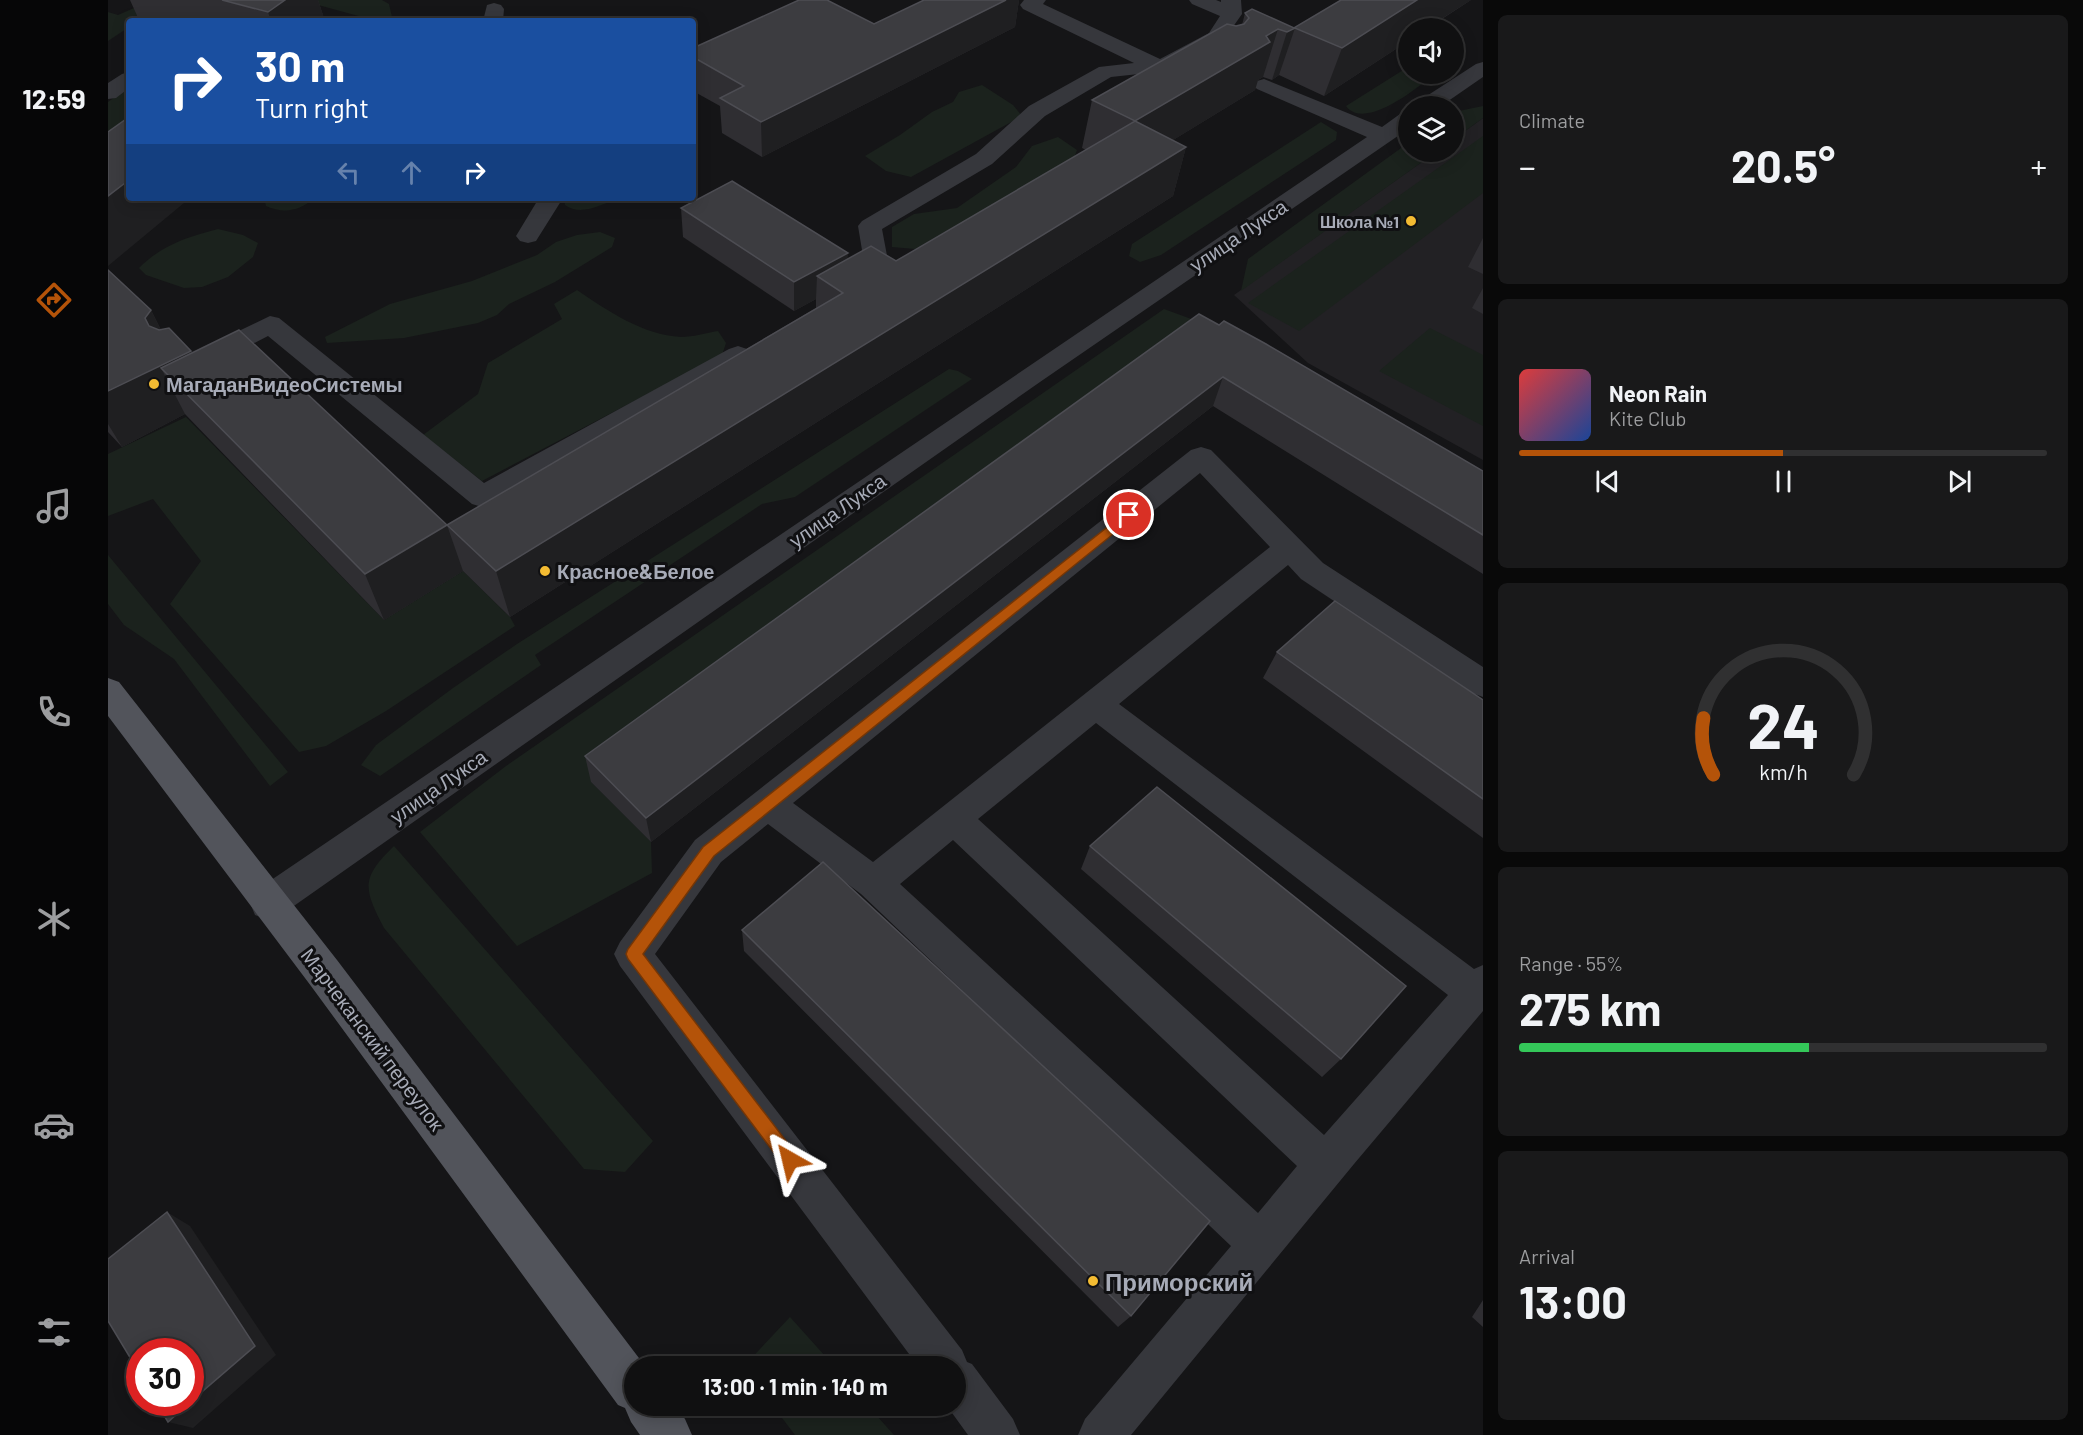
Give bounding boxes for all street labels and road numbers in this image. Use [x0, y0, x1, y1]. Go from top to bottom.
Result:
street label: улица Лукса [1185, 193, 1292, 276]
street label: улица Лукса [784, 467, 891, 552]
street label: улица Лукса [385, 743, 492, 828]
street label: Марчеканский переулок [297, 943, 450, 1135]

